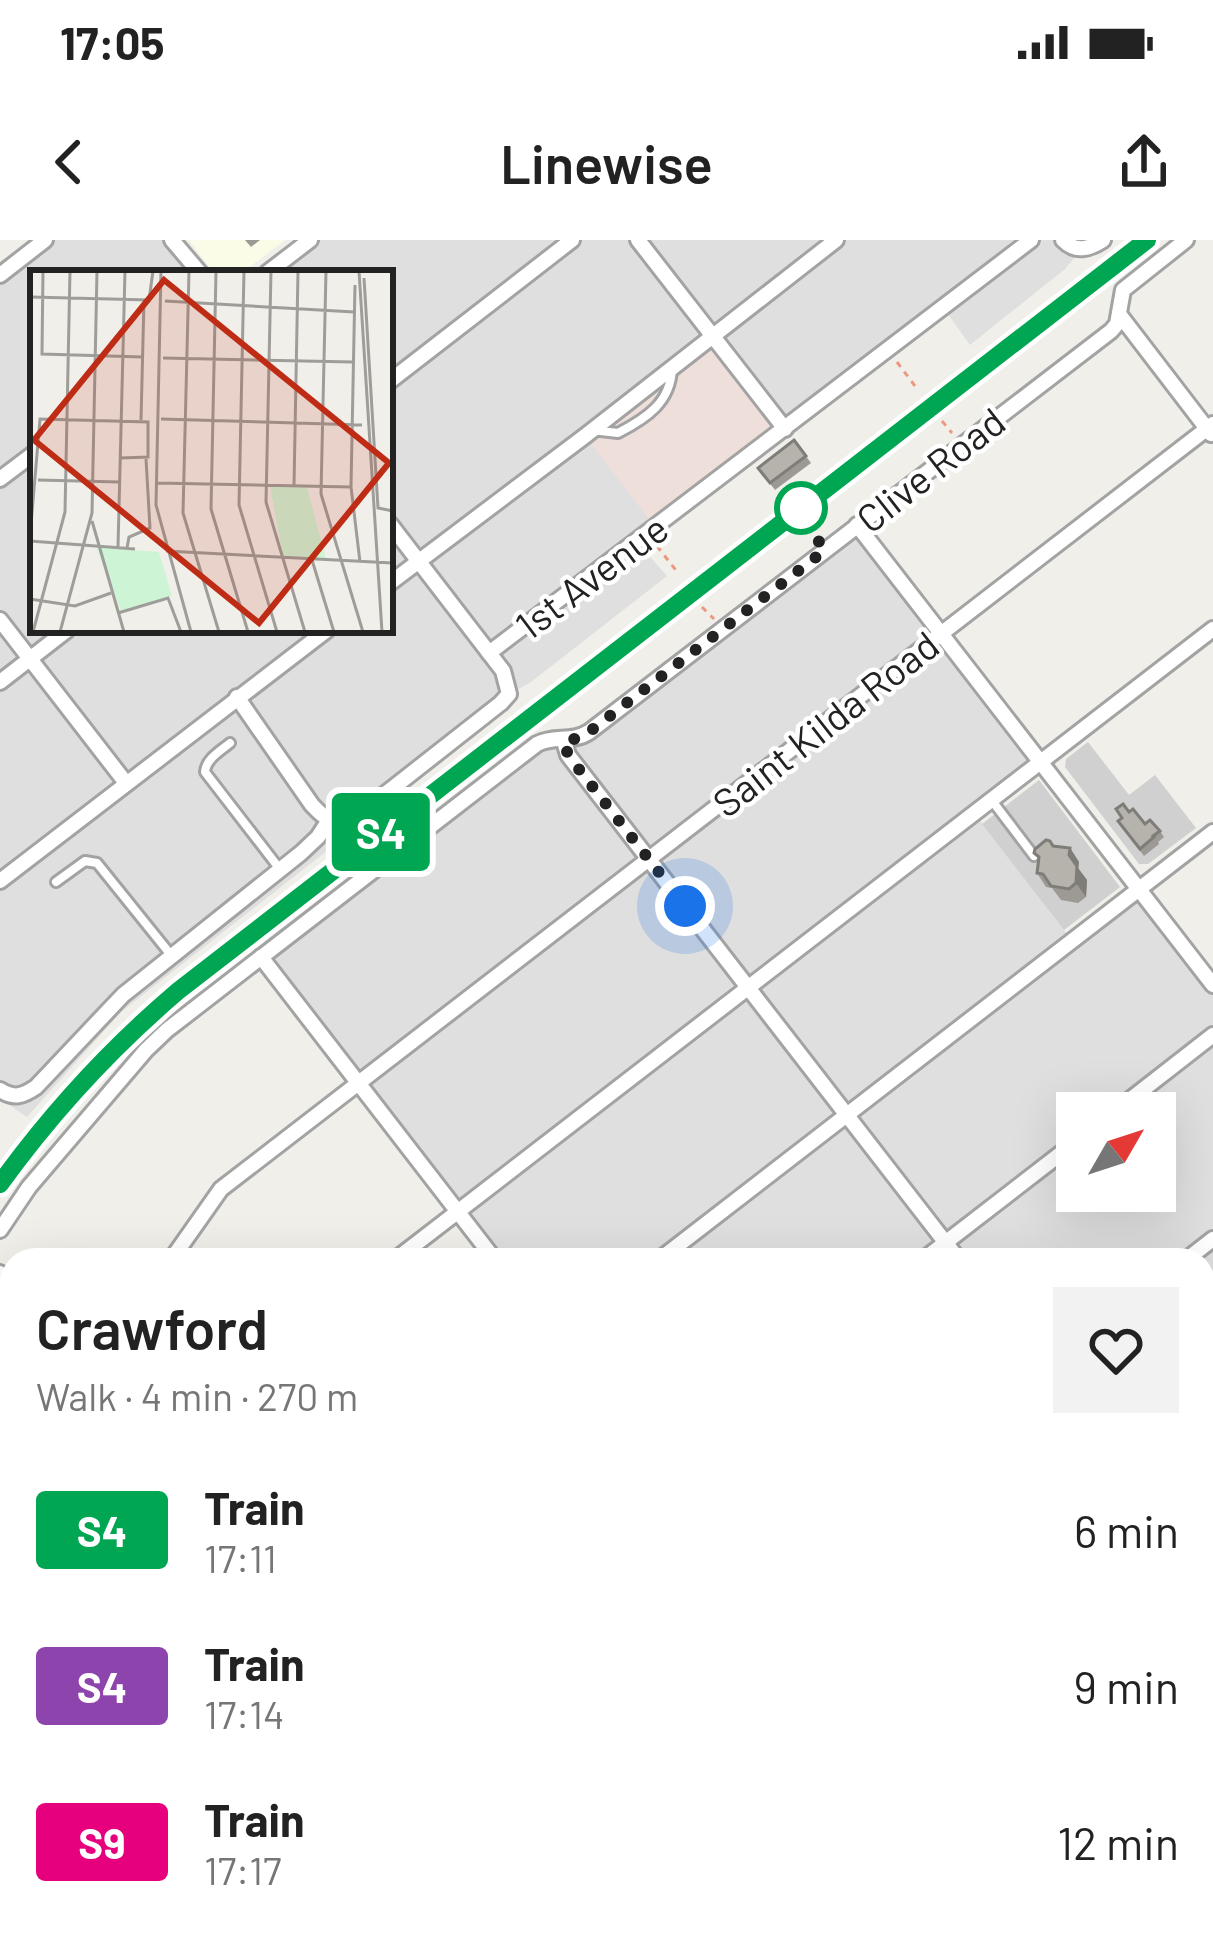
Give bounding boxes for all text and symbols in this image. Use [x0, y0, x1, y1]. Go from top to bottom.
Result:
text: 17:05 [60, 15, 165, 69]
icon: back [36, 129, 102, 195]
icon: share [1111, 129, 1177, 195]
text: Linewise [500, 130, 713, 195]
inset map [30, 270, 393, 633]
street label: Clive Road [846, 397, 1014, 541]
unlabelled marker [776, 483, 826, 533]
street label: 1st Avenue [506, 504, 676, 648]
street label: Saint Kilda Road [703, 620, 947, 826]
line badge: S4 [327, 793, 435, 871]
text: S4 [356, 807, 406, 857]
your location [655, 876, 715, 936]
north arrow [1056, 1092, 1176, 1212]
map controls [1056, 1092, 1176, 1212]
button: heart [1053, 1287, 1179, 1413]
text: Crawford [36, 1293, 268, 1361]
text: Walk · 4 min · 270 m [36, 1372, 358, 1419]
text: Train [204, 1480, 305, 1534]
text: 6 min [1074, 1503, 1179, 1557]
text: S4 [77, 1505, 127, 1555]
text: 17:11 [204, 1534, 277, 1581]
text: Train [204, 1636, 305, 1690]
text: 9 min [1074, 1659, 1179, 1713]
text: S4 [77, 1661, 127, 1711]
text: 17:14 [204, 1690, 284, 1737]
text: Train [204, 1792, 305, 1846]
text: 12 min [1057, 1815, 1179, 1869]
text: S9 [78, 1817, 126, 1867]
text: 17:17 [204, 1846, 281, 1893]

